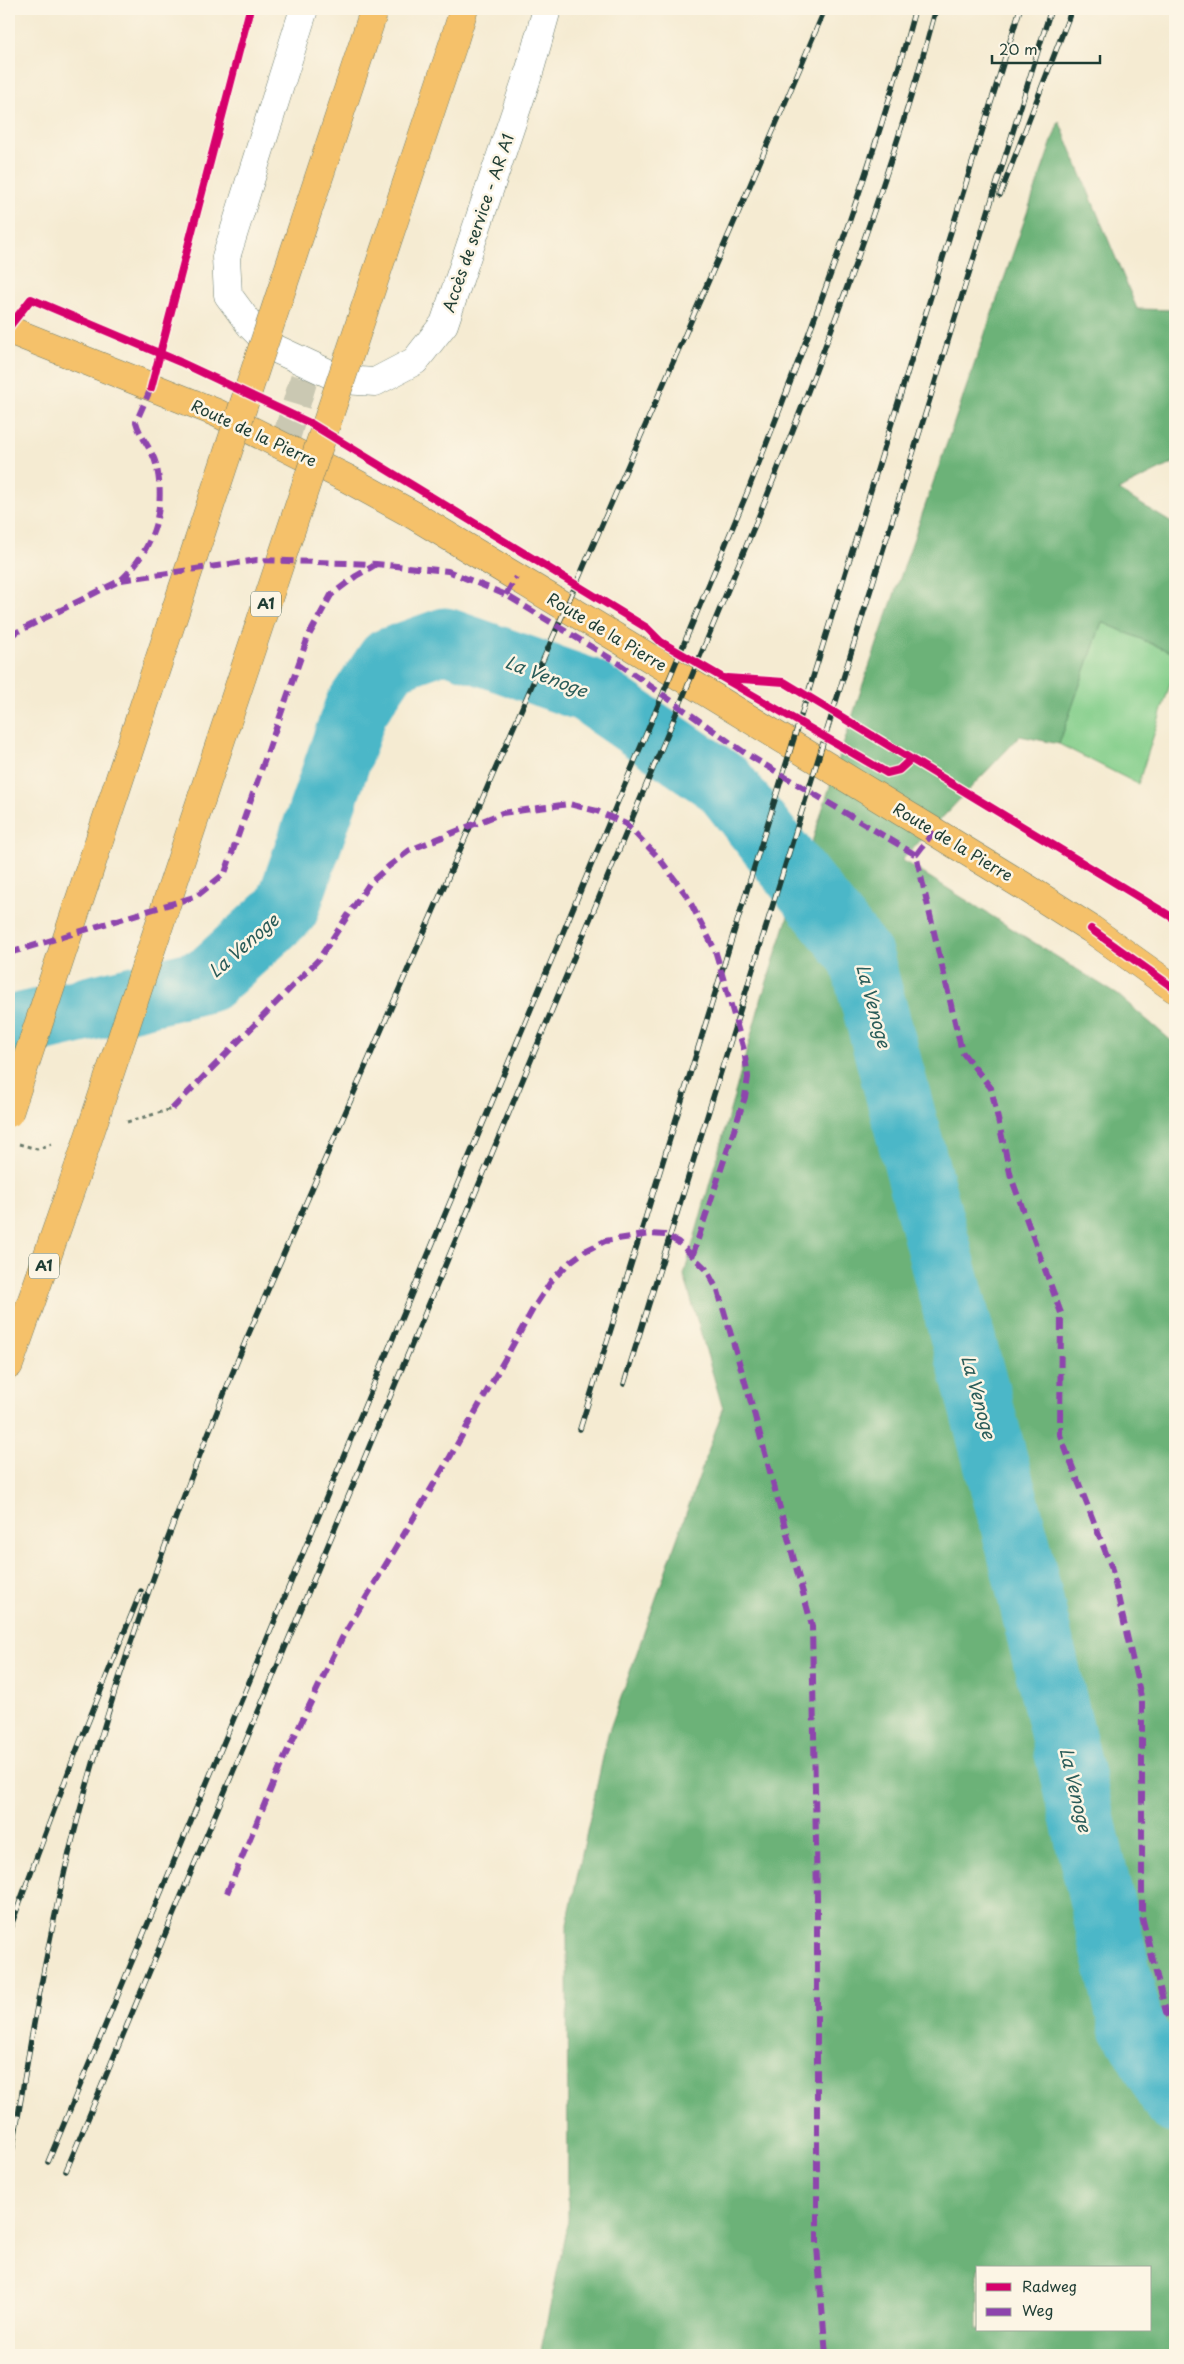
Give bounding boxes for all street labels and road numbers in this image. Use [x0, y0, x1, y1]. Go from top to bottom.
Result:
street label: Accès de service - AR A1 [435, 130, 519, 315]
street label: Route de la Pierre [188, 392, 321, 472]
street label: Route de la Pierre [543, 586, 672, 677]
road number: A1 [251, 592, 281, 616]
street label: Route de la Pierre [889, 796, 1018, 887]
road number: A1 [29, 1254, 59, 1278]

